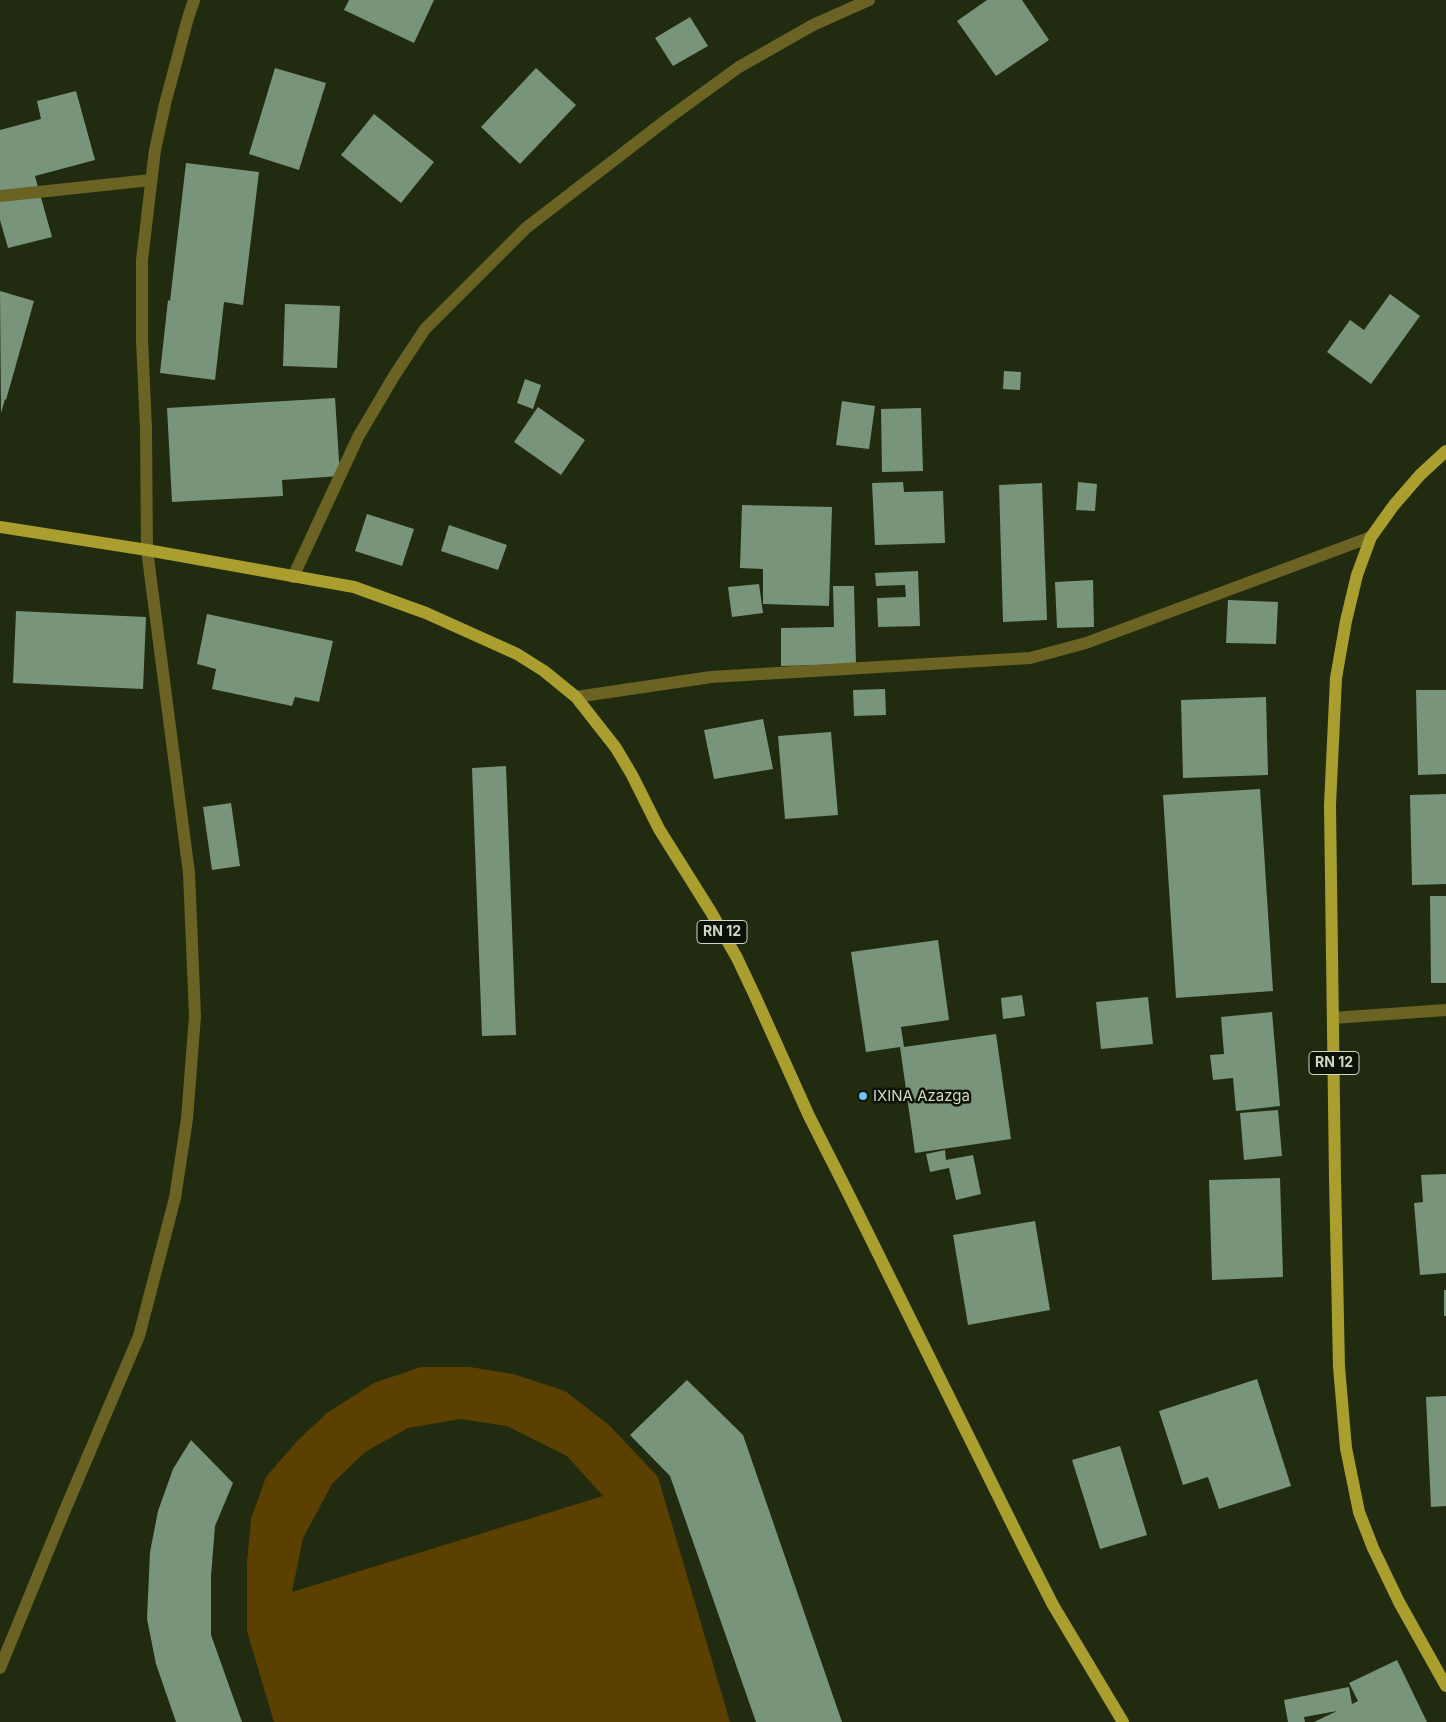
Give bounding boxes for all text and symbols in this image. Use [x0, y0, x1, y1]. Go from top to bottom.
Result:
road number: RN 12 [697, 920, 747, 944]
road number: RN 12 [1309, 1052, 1359, 1074]
place label: IXINA Azazga [873, 1087, 970, 1105]
marker: IXINA Azazga [857, 1090, 869, 1102]

